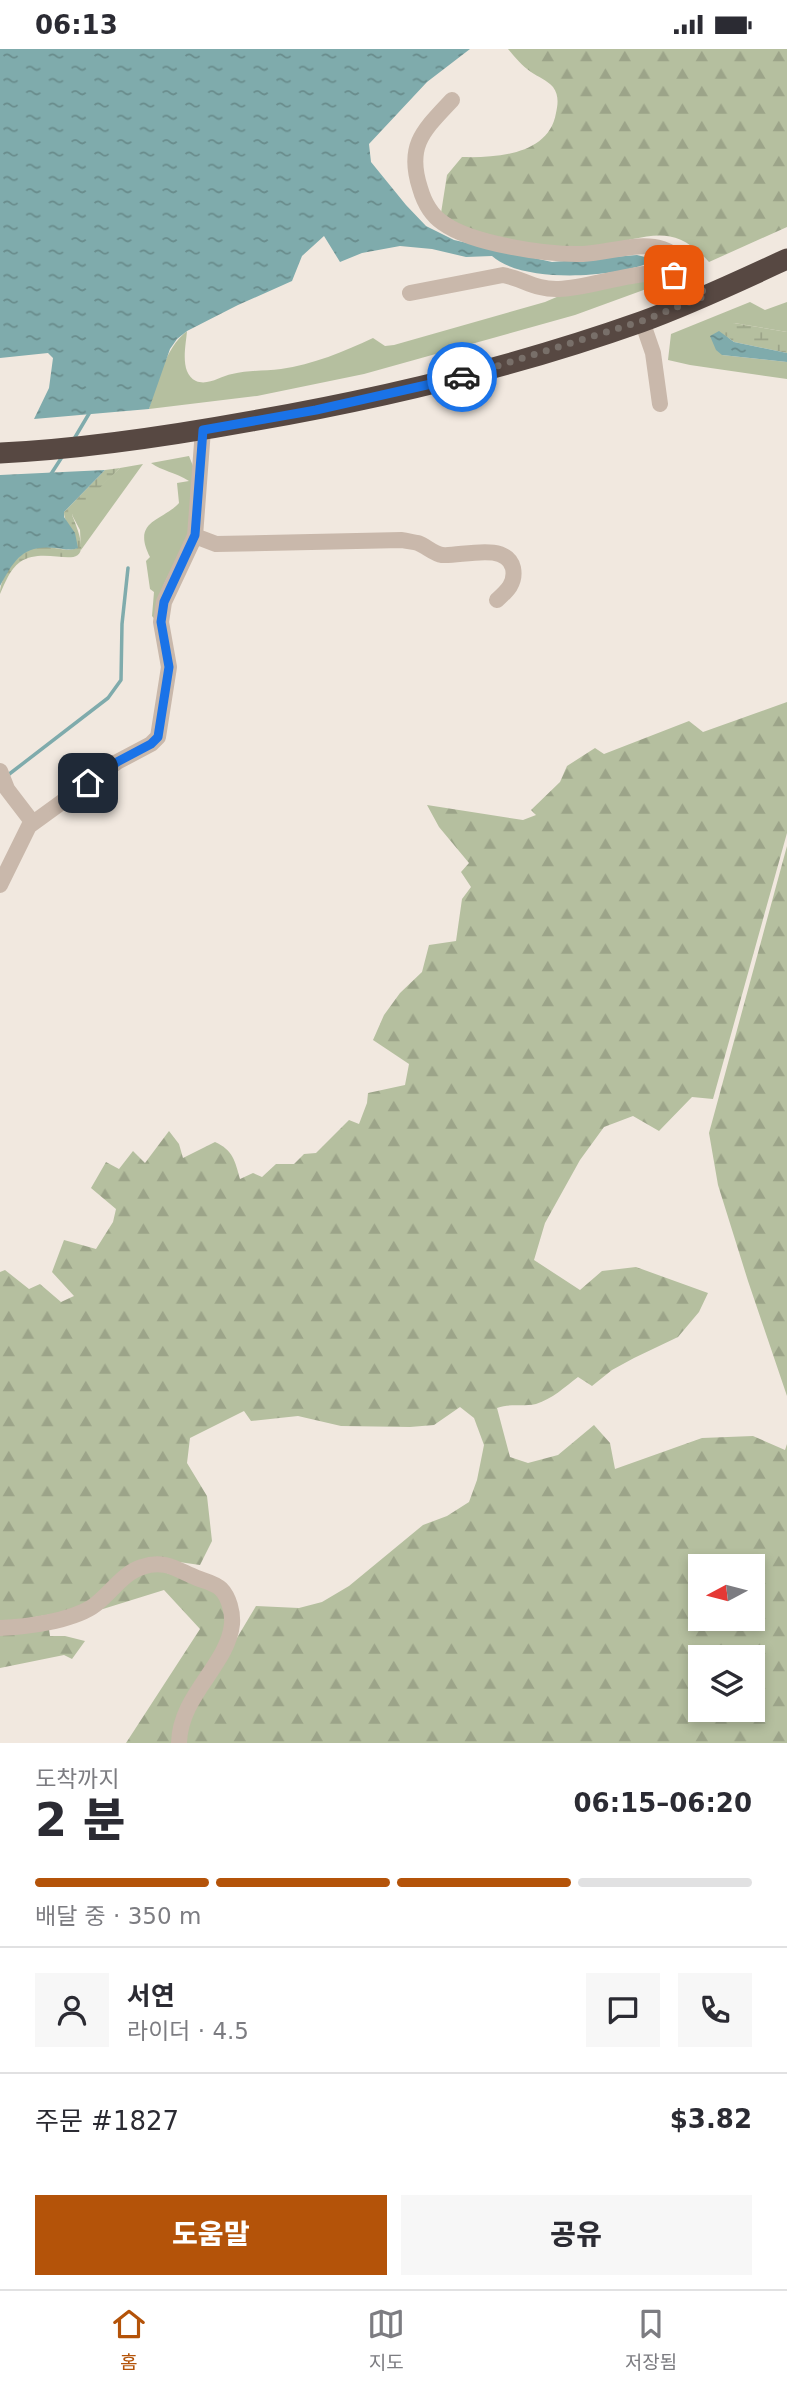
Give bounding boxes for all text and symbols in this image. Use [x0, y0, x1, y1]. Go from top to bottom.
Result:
text: 06:13 [35, 10, 118, 40]
pin [644, 245, 704, 305]
icon: bag [655, 256, 693, 294]
courier [427, 342, 497, 412]
icon: car [443, 358, 481, 396]
pin [58, 753, 118, 813]
icon: home [69, 764, 107, 802]
north arrow [688, 1554, 765, 1631]
map controls [688, 1554, 765, 1722]
button: layers [688, 1645, 765, 1722]
text: 도착까지 [35, 1766, 120, 1792]
text: 06:15–06:20 [573, 1788, 752, 1818]
text: 2 분 [35, 1793, 125, 1847]
text: 배달 중 · 350 m [35, 1903, 201, 1929]
button: person [35, 1973, 109, 2047]
button: chat [586, 1973, 660, 2047]
button: phone [678, 1973, 752, 2047]
text: 서연 [127, 1981, 175, 2011]
text: 라이더 · 4.5 [127, 2018, 249, 2044]
text: $3.82 [670, 2104, 752, 2134]
text: 주문 #1827 [35, 2106, 179, 2136]
button: 도움말 [35, 2195, 387, 2275]
button: 공유 [401, 2195, 752, 2275]
tab: 홈 [110, 2305, 148, 2374]
tab: 지도 [367, 2305, 405, 2374]
tab: 저장됨 [625, 2305, 677, 2374]

